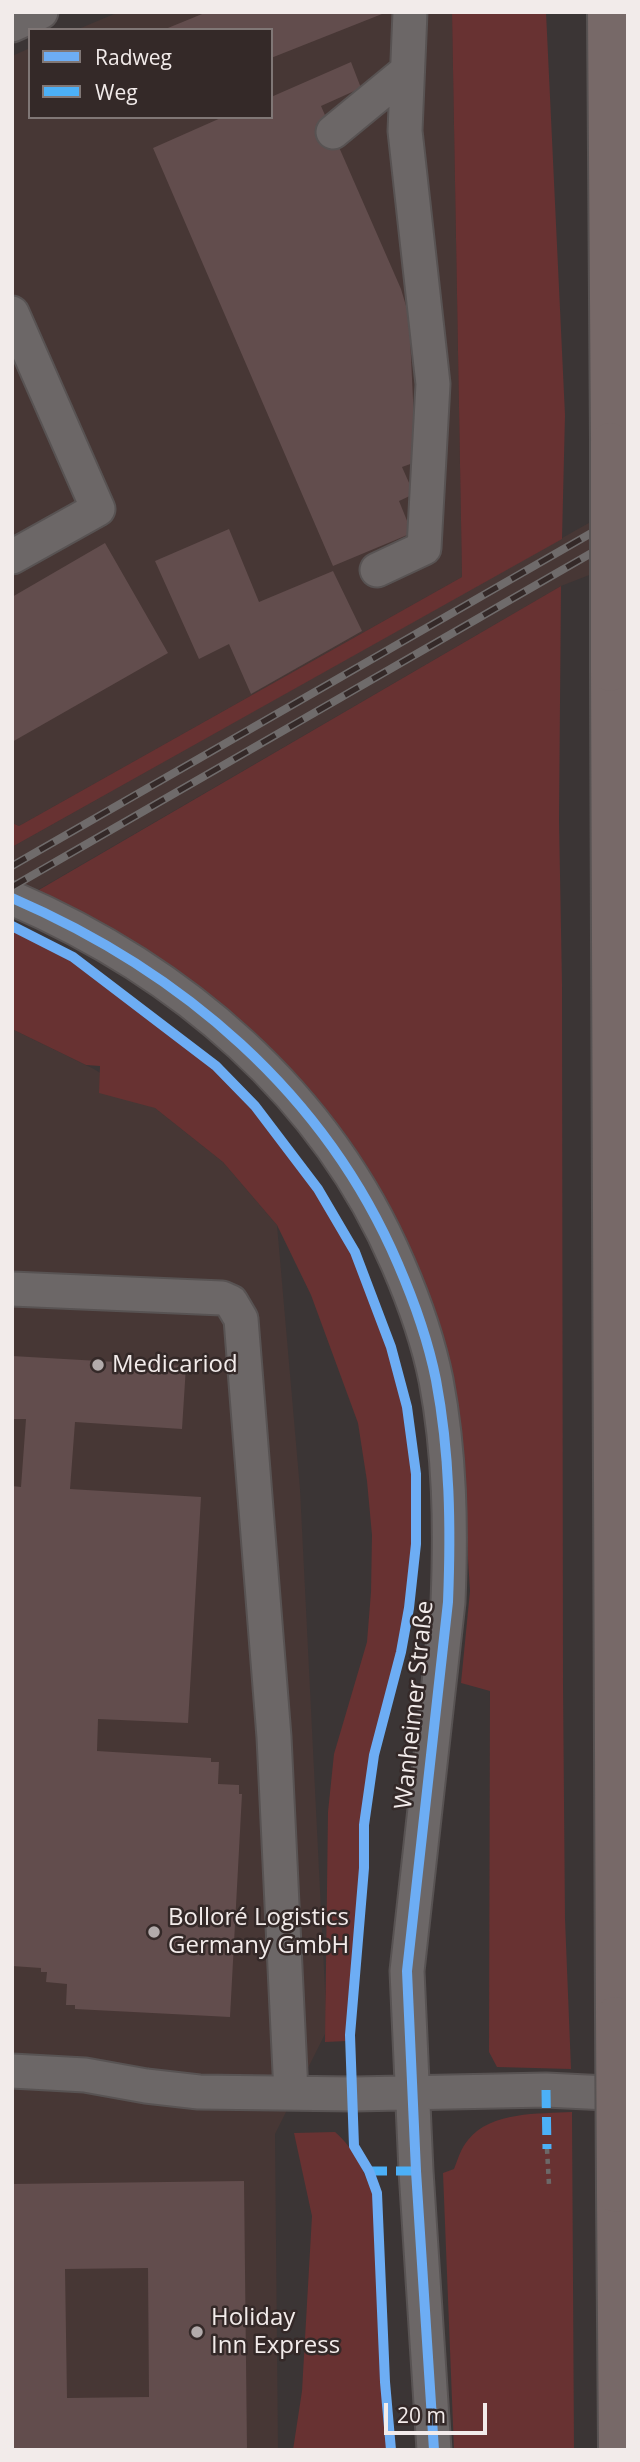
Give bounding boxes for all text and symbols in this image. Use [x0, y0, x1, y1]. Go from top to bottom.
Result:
legend [28, 28, 273, 119]
text: Radweg [95, 43, 172, 71]
text: Weg [95, 78, 138, 106]
place label: Medicariod [112, 1351, 238, 1379]
marker: Medicariod [90, 1357, 106, 1373]
street label: Wanheimer Straße [390, 1599, 440, 1811]
place label: Bolloré Logistics Germany GmbH [168, 1904, 349, 1960]
marker: Bolloré Logistics Germany GmbH [146, 1924, 162, 1940]
place label: Holiday Inn Express [211, 2304, 340, 2360]
marker: Holiday Inn Express [189, 2324, 205, 2340]
scale bar [388, 2388, 491, 2432]
text: 20 m [397, 2401, 446, 2429]

